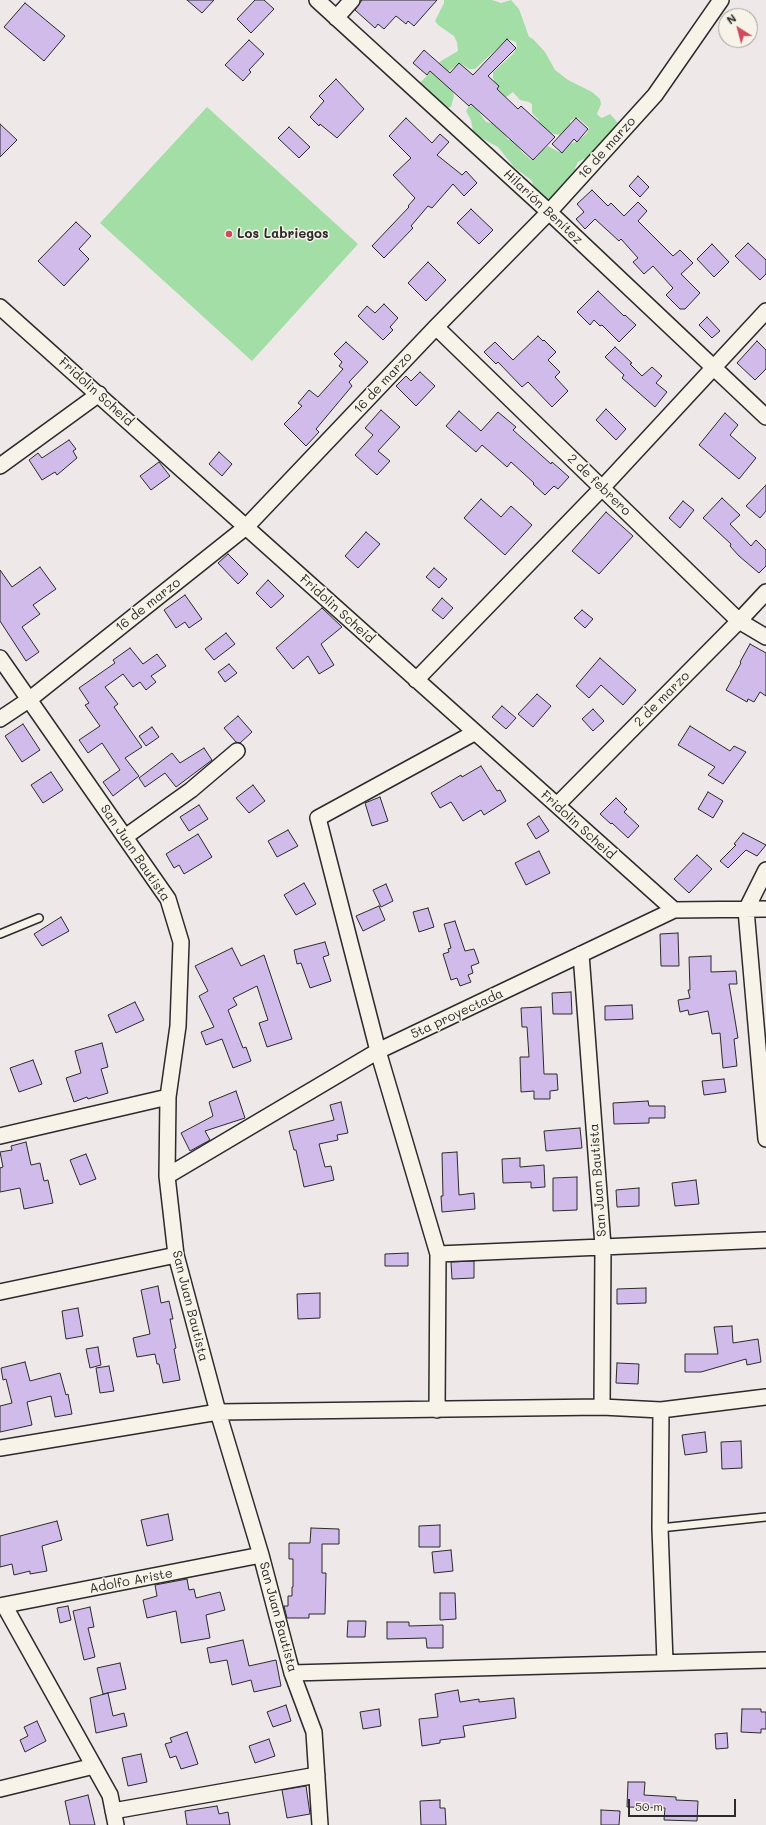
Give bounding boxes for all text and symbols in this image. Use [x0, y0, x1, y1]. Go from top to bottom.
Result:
north arrow [718, 8, 758, 48]
text: N [723, 10, 739, 27]
street label: 16 de marzo [575, 114, 639, 182]
street label: Hilarión Benítez [500, 166, 586, 248]
place label: Los Labriegos [237, 226, 329, 242]
marker: Los Labriegos [224, 229, 234, 239]
street label: 16 de marzo [351, 349, 415, 417]
street label: Fridolin Scheid [56, 354, 136, 430]
street label: 2 de febrero [564, 451, 634, 519]
street label: Fridolin Scheid [297, 571, 377, 647]
street label: 16 de marzo [112, 575, 184, 635]
street label: 2 de marzo [631, 668, 693, 730]
street label: Fridolin Scheid [538, 787, 618, 863]
street label: San Juan Bautista [97, 802, 173, 904]
street label: 5ta proyectada [408, 986, 506, 1042]
street label: San Juan Bautista [586, 1123, 610, 1237]
street label: San Juan Bautista [169, 1249, 211, 1363]
street label: San Juan Bautista [256, 1560, 300, 1674]
street label: Adolfo Ariste [88, 1565, 174, 1597]
scale bar [630, 1791, 738, 1817]
text: 50 m [635, 1798, 663, 1814]

